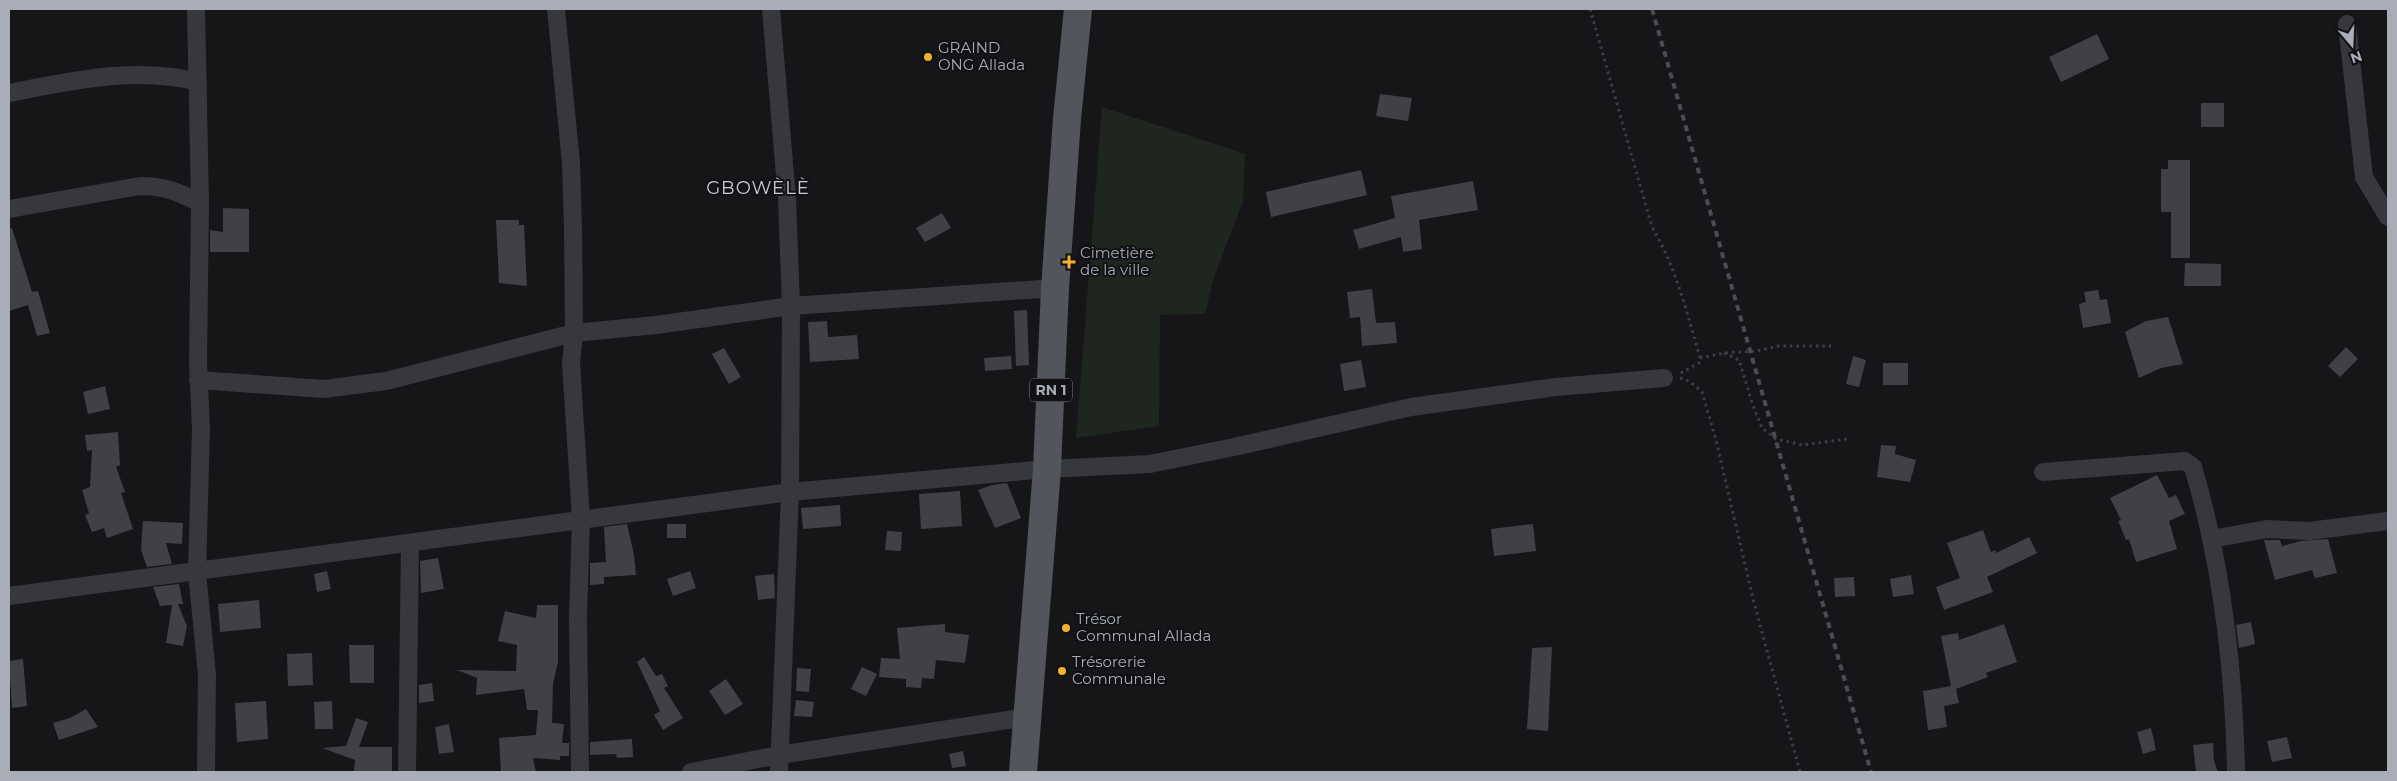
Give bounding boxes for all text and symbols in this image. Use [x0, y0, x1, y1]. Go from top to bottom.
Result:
north arrow [2327, 20, 2377, 70]
place label: GRAIND ONG Allada [938, 38, 1025, 74]
text: N [2348, 47, 2365, 68]
marker: GRAIND ONG Allada [922, 51, 934, 63]
district label: GBOWÈLÈ [706, 177, 810, 199]
place label: Cimetière de la ville [1080, 243, 1154, 279]
marker: Cimetière de la ville [1062, 255, 1076, 269]
road number: RN 1 [1030, 378, 1072, 402]
place label: Trésor Communal Allada [1076, 609, 1211, 645]
marker: Trésor Communal Allada [1060, 622, 1072, 634]
place label: Trésorerie Communale [1072, 652, 1166, 688]
marker: Trésorerie Communale [1056, 665, 1068, 677]

